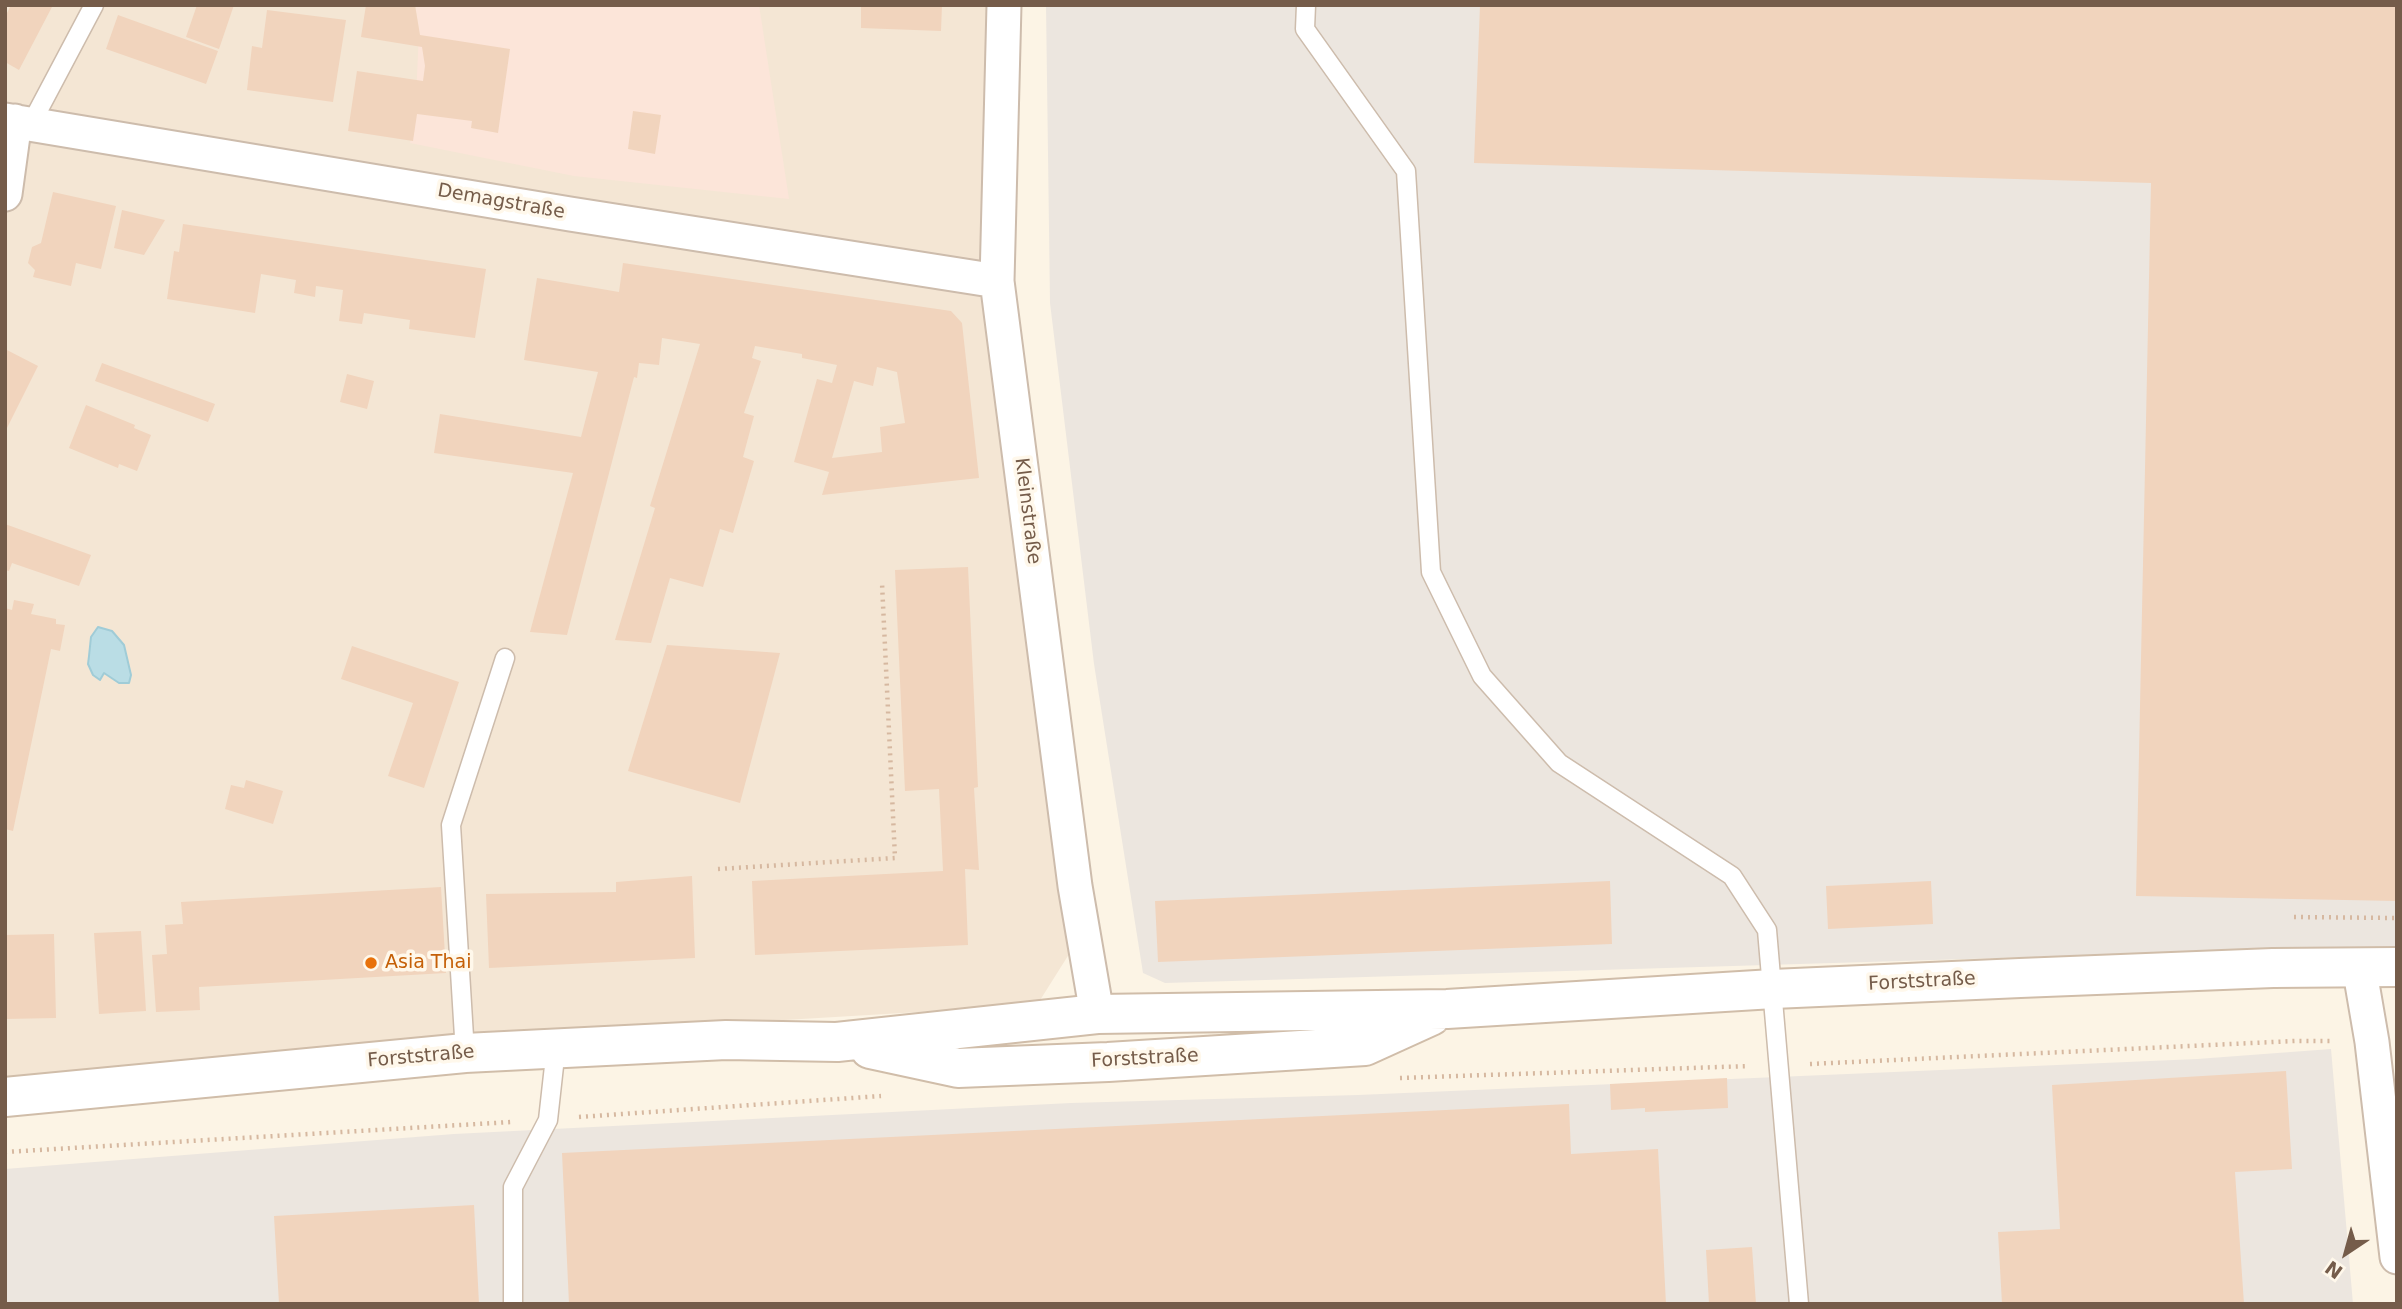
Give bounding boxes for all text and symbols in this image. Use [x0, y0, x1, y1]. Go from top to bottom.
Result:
street label: Demagstraße [436, 180, 566, 224]
street label: Kleinstraße [1009, 456, 1045, 566]
place label: Asia Thai [385, 952, 471, 974]
marker: Asia Thai [363, 955, 379, 971]
street label: Forststraße [1868, 968, 1976, 996]
street label: Forststraße [366, 1041, 476, 1073]
street label: Forststraße [1091, 1045, 1199, 1073]
north arrow [2311, 1218, 2381, 1288]
text: N [2321, 1256, 2347, 1284]

